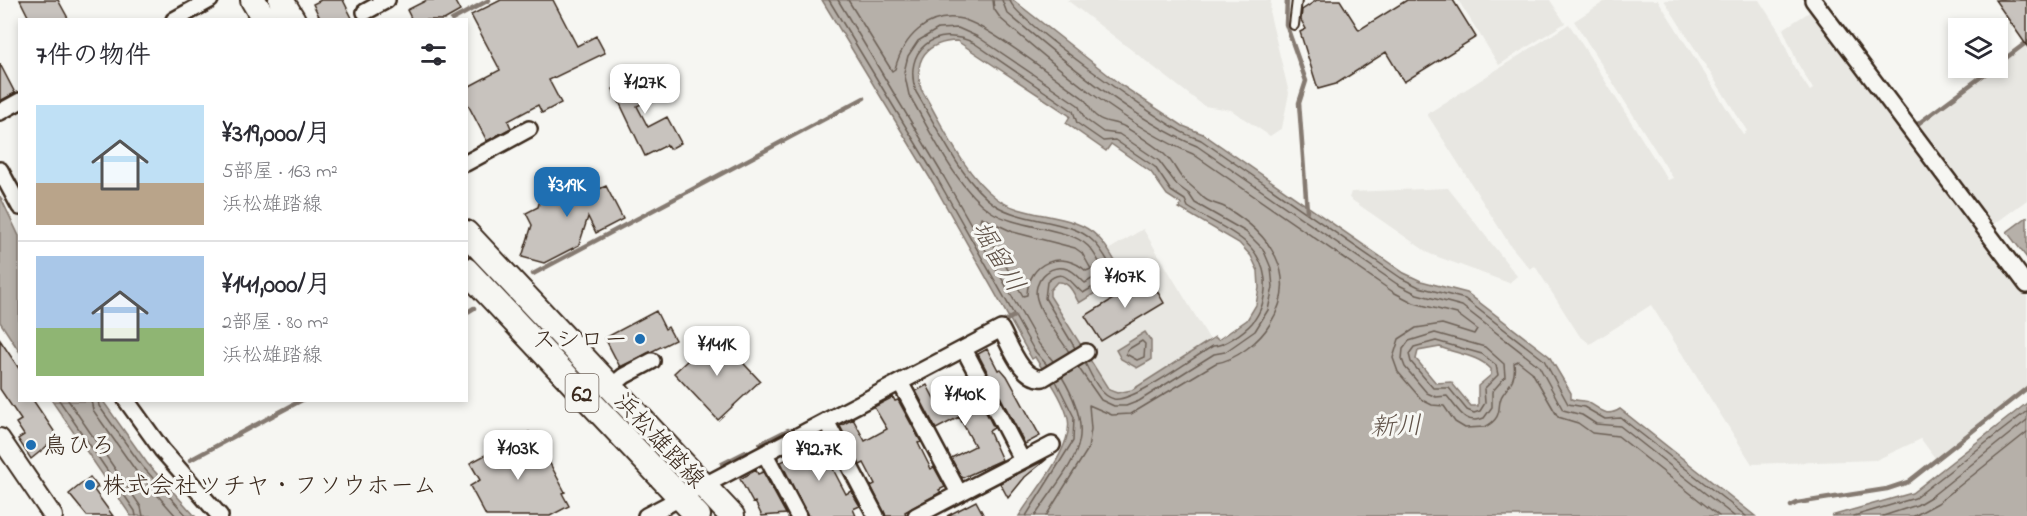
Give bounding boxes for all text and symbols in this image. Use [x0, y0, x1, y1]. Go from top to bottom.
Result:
map controls [1948, 18, 2008, 78]
button: layers [1948, 18, 2008, 78]
text: 7件の物件 [36, 38, 151, 76]
icon: filters [417, 38, 450, 71]
pin: ¥127K [603, 64, 687, 115]
text: ¥127K [624, 69, 666, 98]
text: ¥319,000/月 [222, 116, 331, 154]
icon: home [84, 129, 156, 201]
text: 5部屋 · 163 m² [222, 158, 338, 187]
pin: ¥319K [525, 167, 609, 218]
text: ¥319K [548, 172, 586, 201]
text: 浜松雄踏線 [222, 191, 322, 220]
water label: 堀留川 [960, 214, 1033, 301]
pin: ¥107K [1083, 258, 1167, 309]
text: ¥107K [1105, 263, 1145, 292]
text: ¥141,000/月 [222, 267, 332, 305]
icon: home [84, 280, 156, 352]
text: 2部屋 · 80 m² [222, 309, 329, 338]
place label: スシロー [532, 324, 628, 359]
pin: ¥141K [675, 326, 759, 377]
text: ¥141K [698, 331, 736, 360]
marker: スシロー [633, 332, 647, 346]
text: 浜松雄踏線 [222, 342, 322, 371]
road number: 62 [566, 374, 598, 412]
pin: ¥140K [923, 376, 1007, 427]
text: ¥140K [945, 381, 985, 410]
street label: 浜松雄踏線 [604, 386, 712, 498]
water label: 新川 [1369, 408, 1423, 448]
place label: 鳥ひろ [43, 430, 115, 465]
pin: ¥103K [476, 430, 560, 481]
pin: ¥92.7K [770, 431, 868, 482]
text: ¥103K [498, 435, 538, 464]
text: ¥92.7K [796, 436, 842, 465]
marker: 鳥ひろ [24, 438, 38, 452]
place label: 株式会社ツチヤ・フソウホーム [102, 470, 437, 505]
marker: 株式会社ツチヤ・フソウホーム [83, 478, 97, 492]

